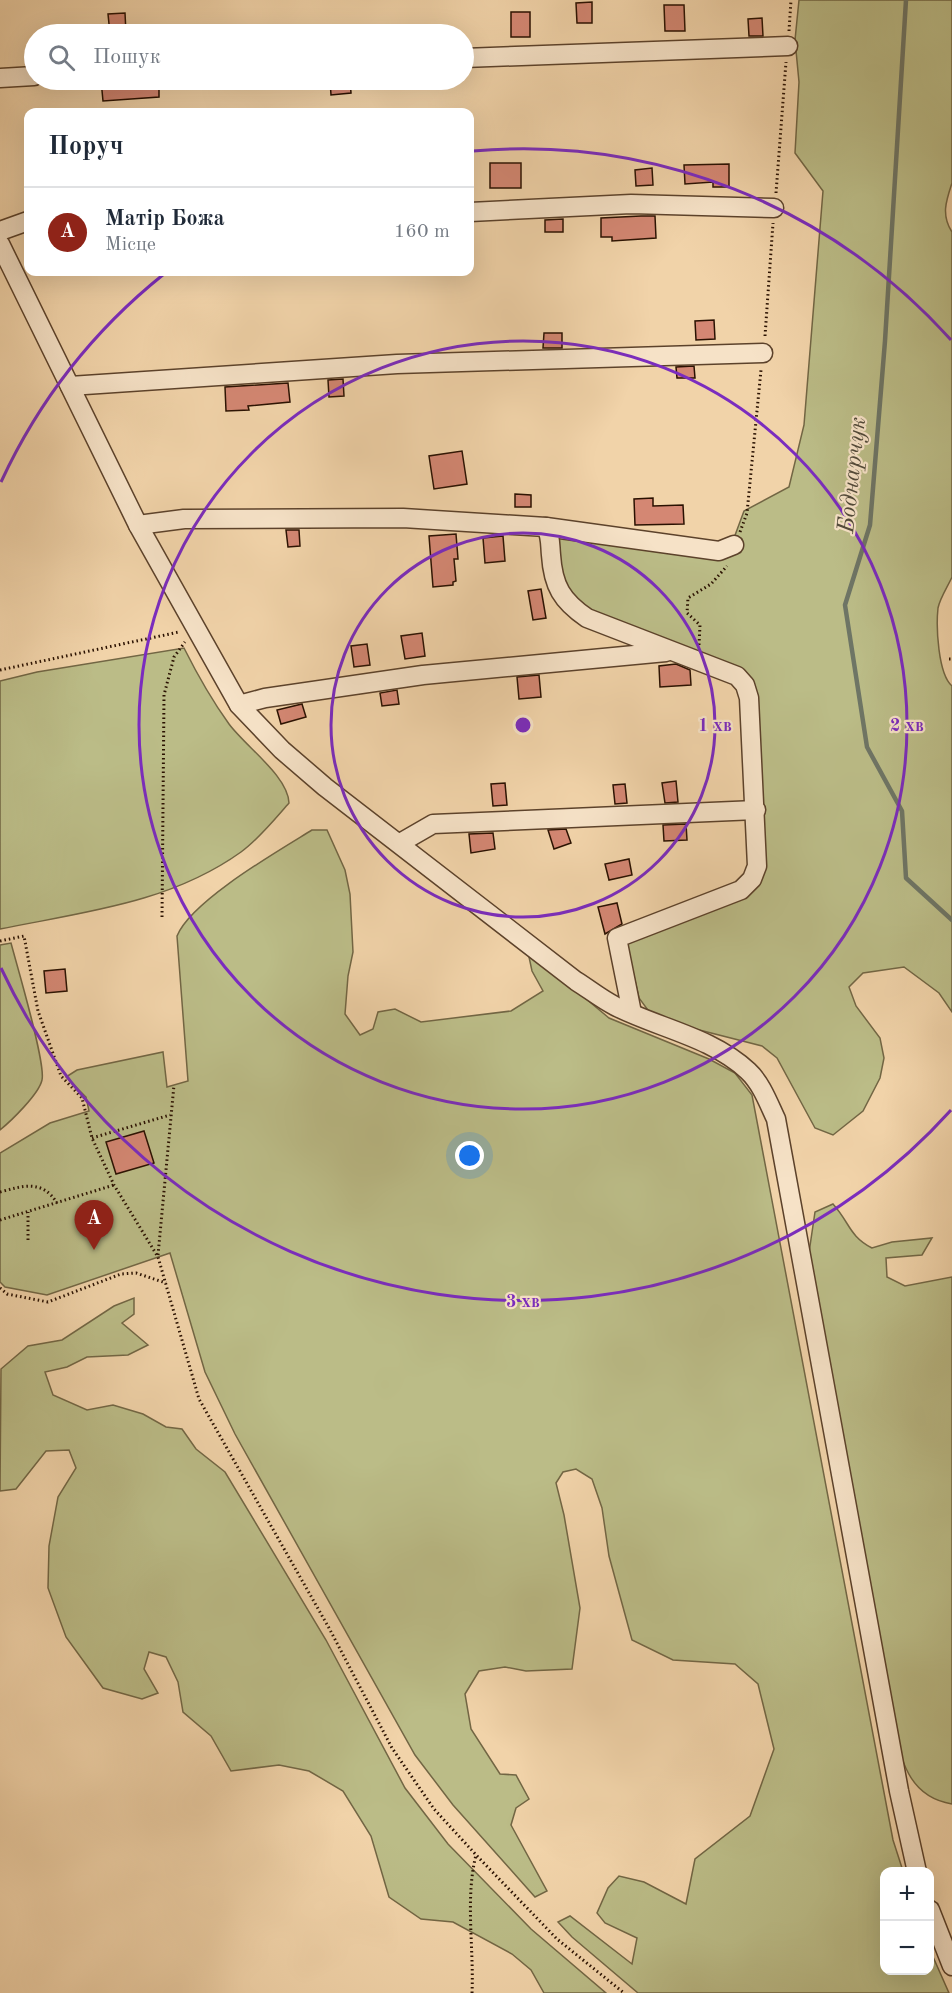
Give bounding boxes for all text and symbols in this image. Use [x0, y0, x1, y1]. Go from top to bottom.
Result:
search box [24, 24, 474, 90]
icon: search [45, 41, 78, 74]
text: Пошук [93, 46, 161, 68]
text: Поруч [48, 134, 124, 160]
text: Матір Божа [105, 208, 225, 230]
text: A [60, 222, 75, 242]
text: 160 m [394, 222, 450, 242]
text: Місце [105, 235, 156, 255]
water label: Боднарчук [835, 416, 871, 535]
centre of rings [513, 715, 533, 735]
text: 1 хв [698, 717, 732, 735]
text: 2 хв [890, 717, 924, 735]
your location [455, 1141, 484, 1170]
pin: A [74, 1200, 113, 1250]
text: 3 хв [506, 1293, 540, 1311]
map controls [880, 1867, 934, 1975]
button: + [880, 1867, 934, 1921]
button: − [880, 1921, 934, 1975]

